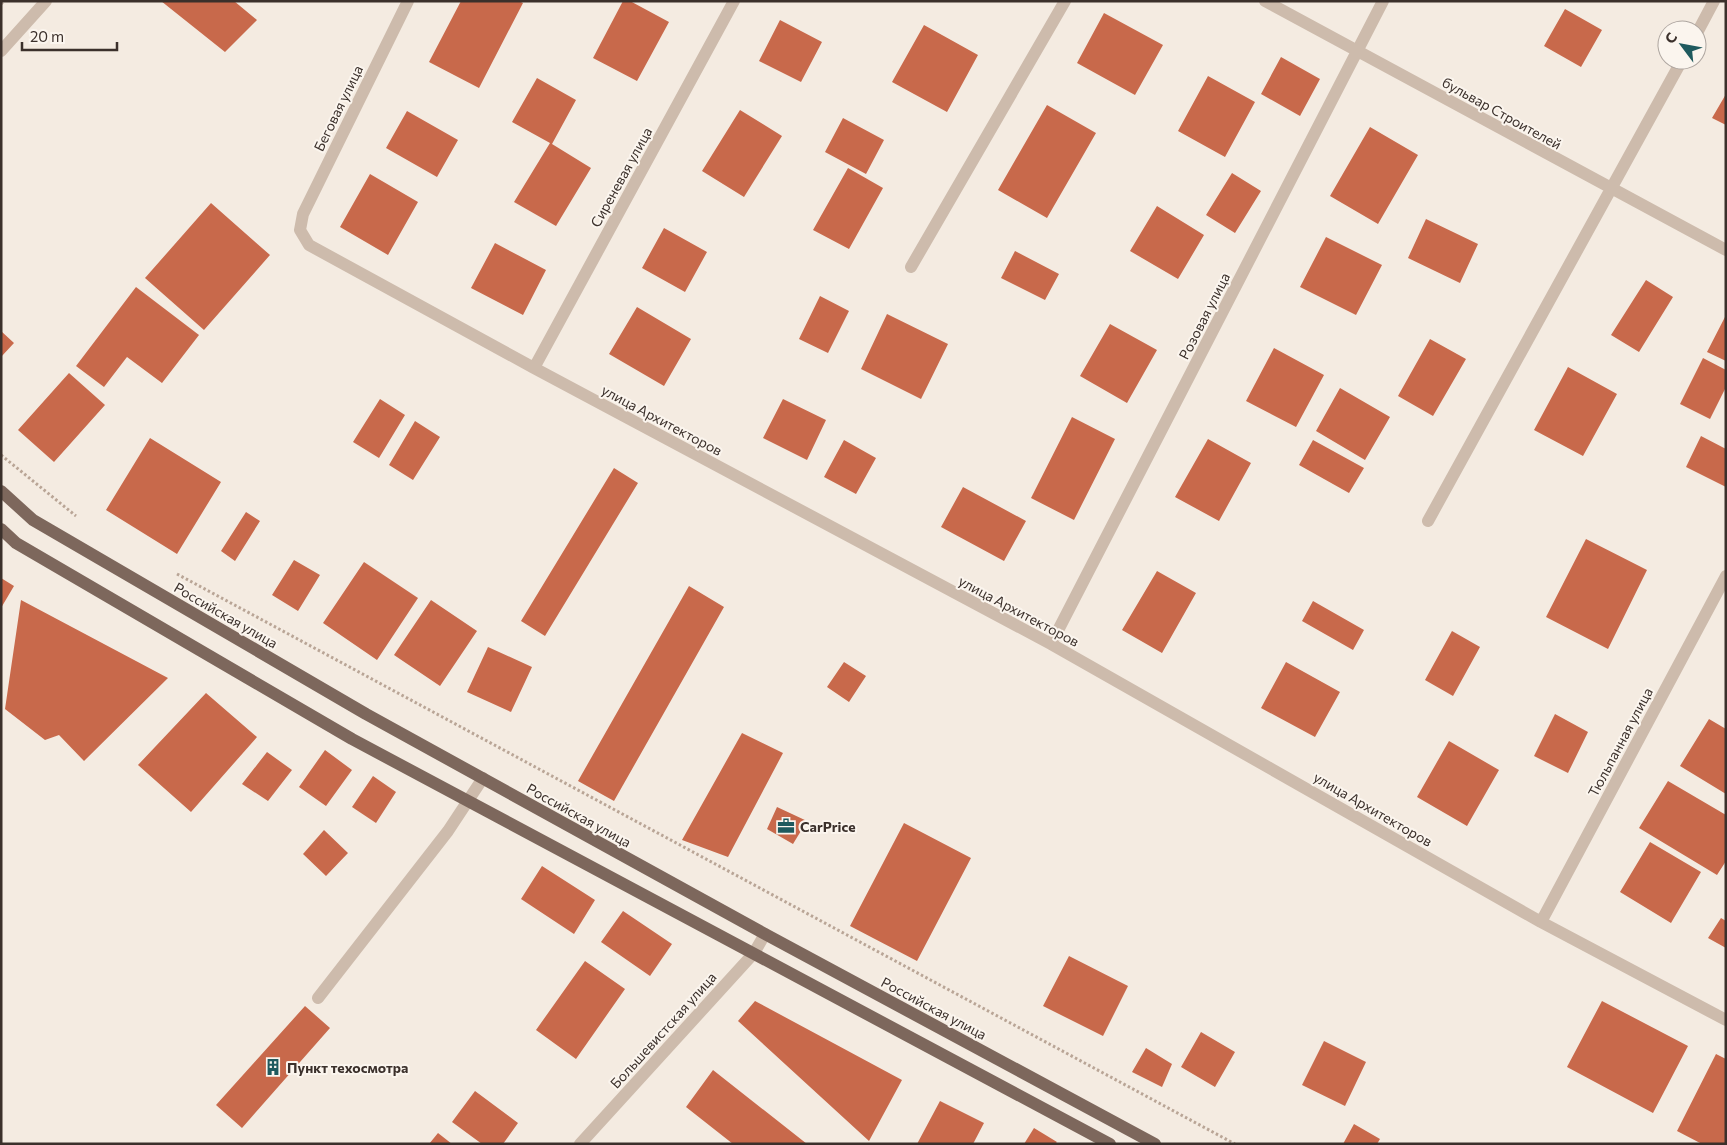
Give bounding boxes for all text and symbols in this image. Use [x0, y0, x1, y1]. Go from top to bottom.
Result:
scale bar [22, 20, 118, 52]
north arrow [1657, 20, 1707, 70]
text: 20 m [30, 27, 64, 45]
text: С [1661, 29, 1680, 46]
street label: Беговая улица [310, 62, 366, 154]
street label: бульвар Строителей [1439, 73, 1565, 153]
street label: Сиреневая улица [587, 124, 655, 230]
street label: Розовая улица [1175, 270, 1233, 362]
street label: улица Архитекторов [599, 381, 725, 459]
street label: улица Архитекторов [956, 572, 1082, 650]
street label: Российская улица [171, 578, 281, 652]
street label: Тюльпанная улица [1584, 684, 1656, 800]
street label: улица Архитекторов [1311, 768, 1435, 850]
street label: Российская улица [524, 779, 634, 851]
office icon: CarPrice [776, 816, 796, 836]
place label: CarPrice [800, 818, 856, 835]
street label: Большевистская улица [606, 969, 720, 1091]
street label: Российская улица [878, 973, 990, 1043]
building icon: Пункт техосмотра [263, 1057, 283, 1077]
place label: Пункт техосмотра [287, 1059, 408, 1076]

